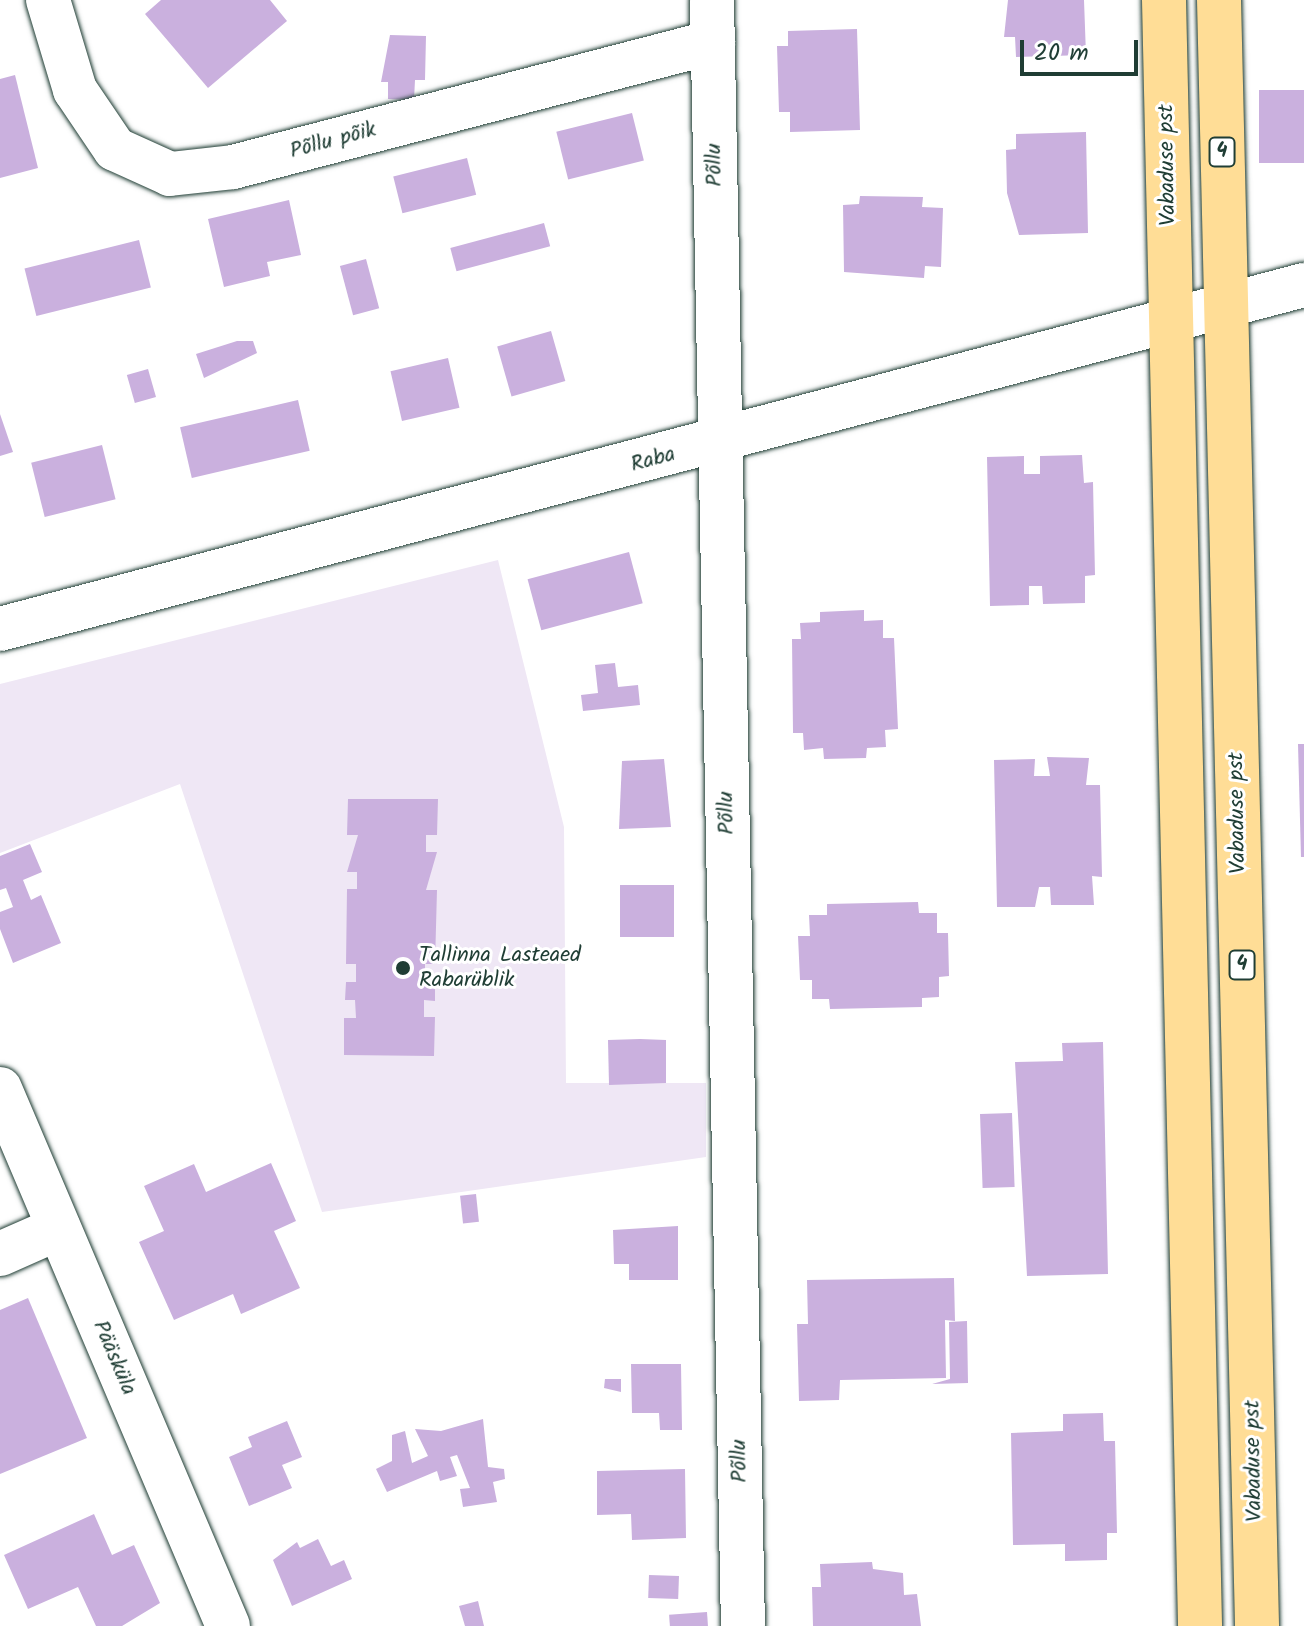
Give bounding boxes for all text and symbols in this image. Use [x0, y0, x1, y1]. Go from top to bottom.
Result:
scale bar [1024, 24, 1142, 74]
text: 20 m [1034, 34, 1089, 73]
street label: Vabaduse pst [1154, 104, 1182, 226]
street label: Põllu põik [287, 117, 379, 165]
road number: 4 [1208, 136, 1236, 168]
street label: Põllu [701, 143, 729, 187]
street label: Raba [628, 441, 678, 479]
street label: Vabaduse pst [1224, 752, 1252, 874]
street label: Põllu [713, 791, 741, 835]
place label: Tallinna Lasteaed Rabarüblik [419, 942, 581, 994]
road number: 4 [1228, 949, 1256, 981]
marker: Tallinna Lasteaed Rabarüblik [394, 959, 412, 977]
street label: Pääsküla [86, 1317, 142, 1399]
street label: Vabaduse pst [1240, 1400, 1268, 1522]
street label: Põllu [726, 1439, 754, 1483]

